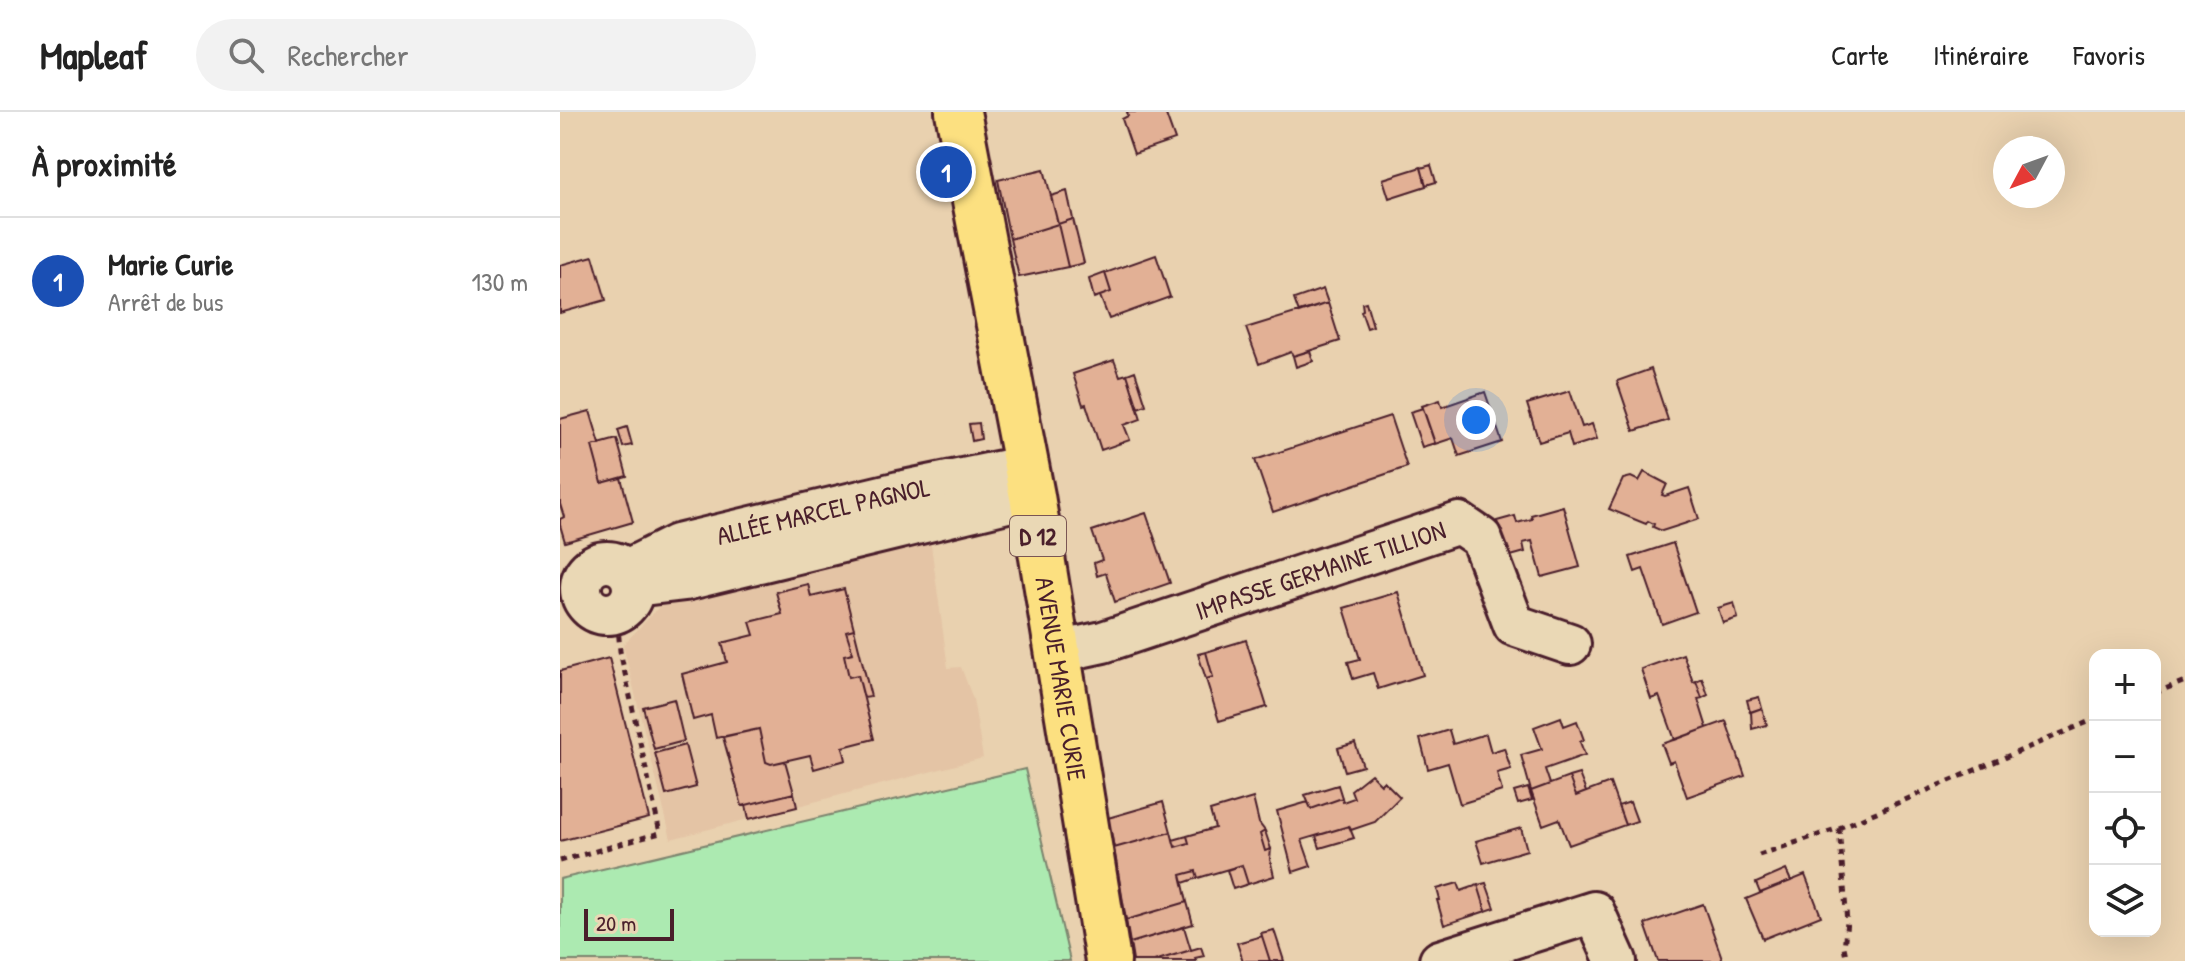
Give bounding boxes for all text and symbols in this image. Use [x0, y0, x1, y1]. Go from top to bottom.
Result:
search box [196, 19, 756, 91]
text: Mapleaf [40, 29, 148, 81]
icon: search [224, 33, 268, 77]
text: Rechercher [288, 35, 409, 75]
text: Carte [1831, 36, 1889, 74]
text: Itinéraire [1933, 36, 2029, 74]
text: Favoris [2073, 36, 2145, 74]
north arrow [1993, 136, 2065, 208]
text: À proximité [32, 141, 177, 187]
pin: 1 [920, 142, 972, 202]
text: Marie Curie [108, 244, 233, 284]
text: 1 [53, 264, 63, 299]
text: 130 m [472, 264, 528, 299]
text: Arrêt de bus [108, 284, 224, 319]
your location [1456, 400, 1496, 440]
street label: ALLÉE MARCEL PAGNOL [713, 469, 933, 552]
street label: IMPASSE GERMAINE TILLION [1190, 511, 1450, 628]
road number: D 12 [1010, 516, 1066, 556]
street label: AVENUE MARIE CURIE [1028, 574, 1096, 784]
map controls [2089, 649, 2161, 937]
button: + [2089, 649, 2161, 721]
button: − [2089, 721, 2161, 793]
button: locate [2089, 793, 2161, 865]
button: layers [2089, 865, 2161, 937]
scale bar [584, 905, 674, 941]
text: 20 m [596, 908, 636, 938]

